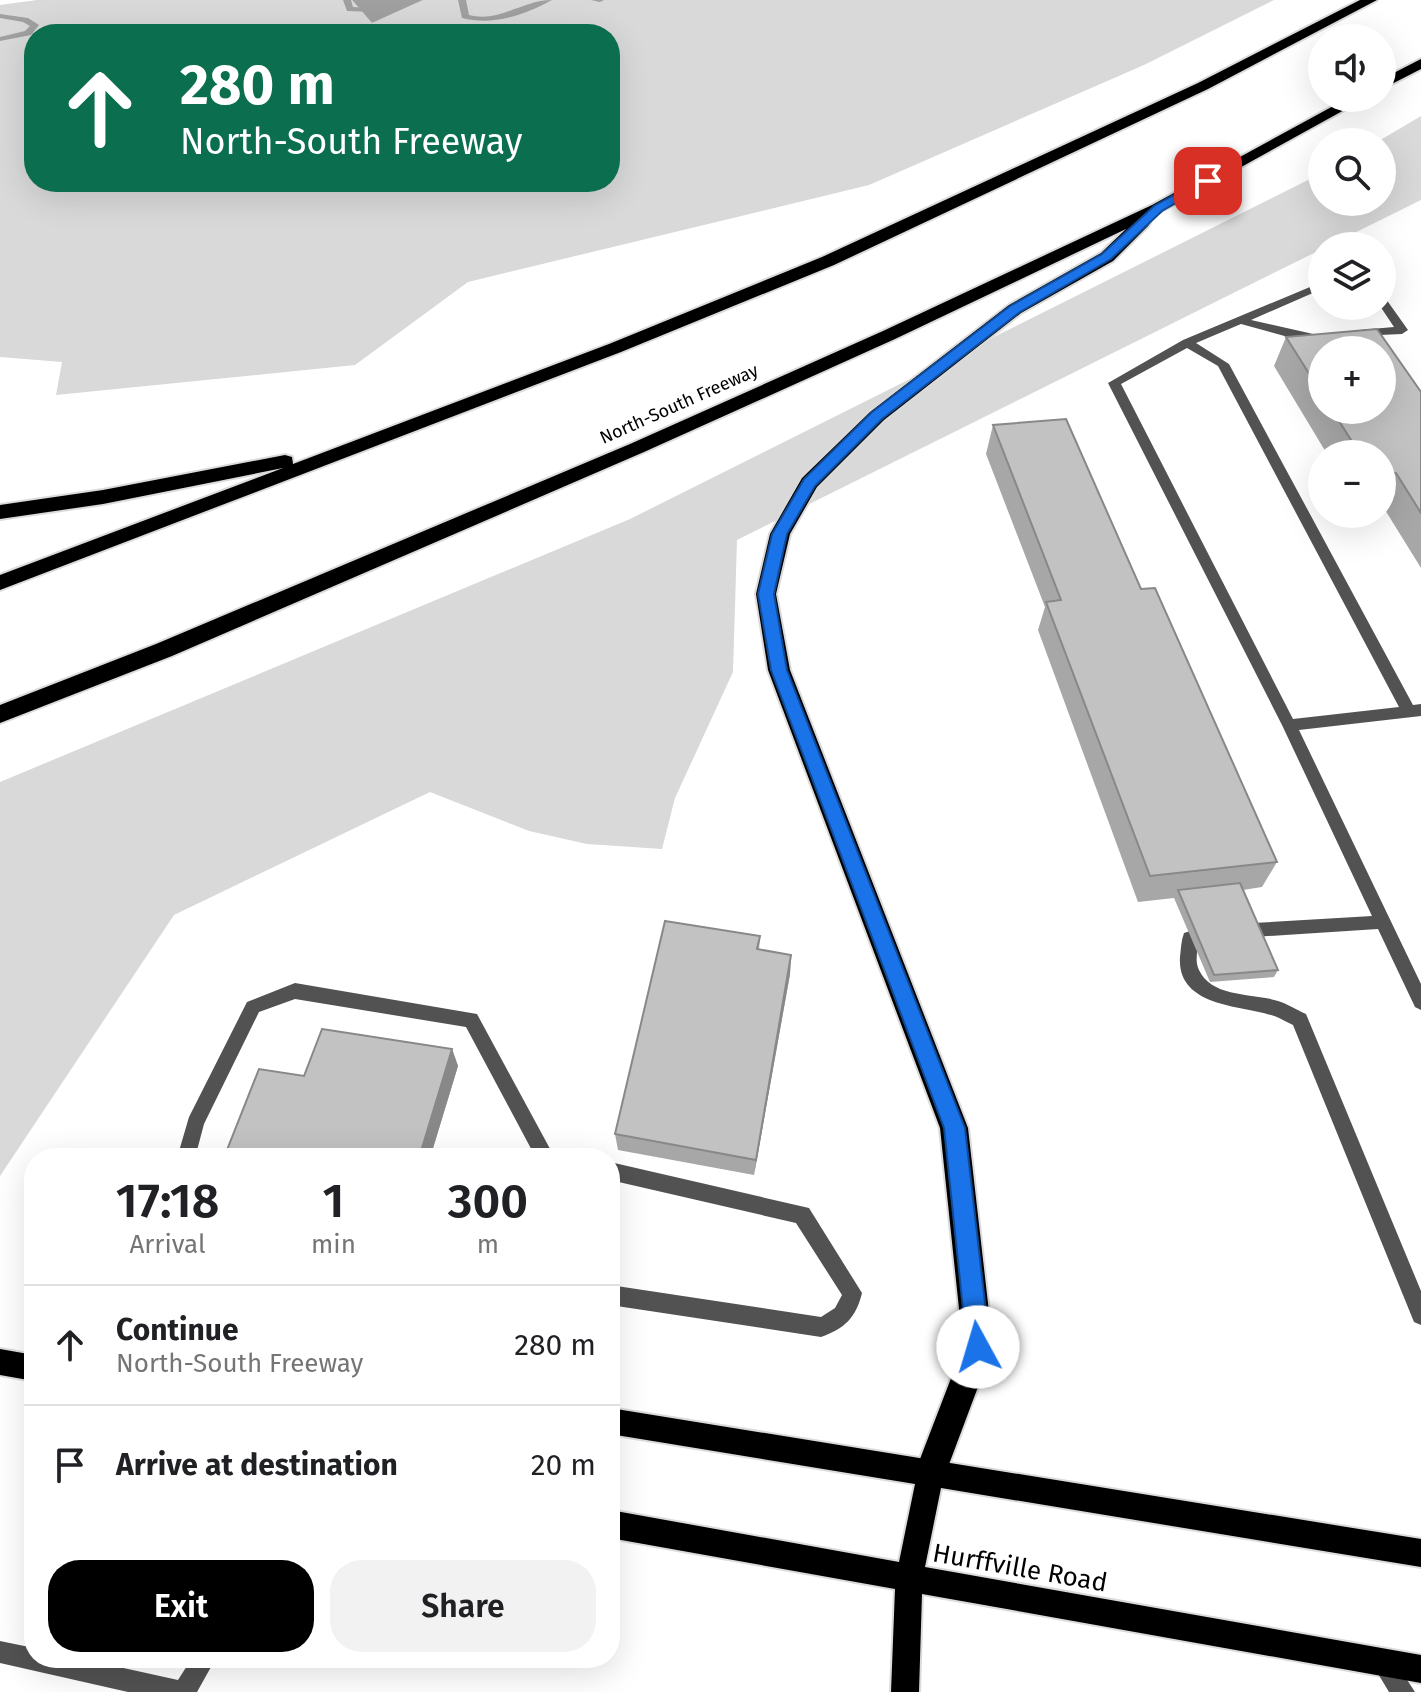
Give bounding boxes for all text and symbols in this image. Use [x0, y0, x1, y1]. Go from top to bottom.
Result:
map controls [1308, 24, 1396, 528]
button: sound [1308, 24, 1396, 112]
text: 280 m [180, 52, 335, 119]
icon: ahead [48, 56, 152, 160]
text: North-South Freeway [180, 120, 523, 164]
button: search [1308, 128, 1396, 216]
pin [1174, 147, 1242, 215]
icon: arrive [1186, 159, 1230, 203]
button: layers [1308, 232, 1396, 320]
button: + [1308, 336, 1396, 424]
street label: North-South Freeway [596, 359, 762, 449]
button: − [1308, 440, 1396, 528]
text: 17:18 [116, 1172, 219, 1230]
text: 1 [323, 1172, 344, 1230]
text: 300 [448, 1172, 528, 1230]
text: Arrival [129, 1229, 206, 1260]
text: min [311, 1229, 356, 1260]
text: m [477, 1229, 499, 1260]
position arrow [936, 1305, 1020, 1389]
text: Continue [116, 1312, 239, 1348]
icon: ahead [48, 1323, 92, 1367]
text: 280 m [514, 1327, 596, 1363]
text: North-South Freeway [116, 1348, 363, 1379]
icon: arrive [48, 1443, 92, 1487]
text: Arrive at destination [116, 1447, 398, 1483]
text: 20 m [531, 1447, 596, 1483]
street label: Hurffville Road [930, 1537, 1110, 1599]
button: Exit [48, 1560, 314, 1652]
button: Share [330, 1560, 596, 1652]

